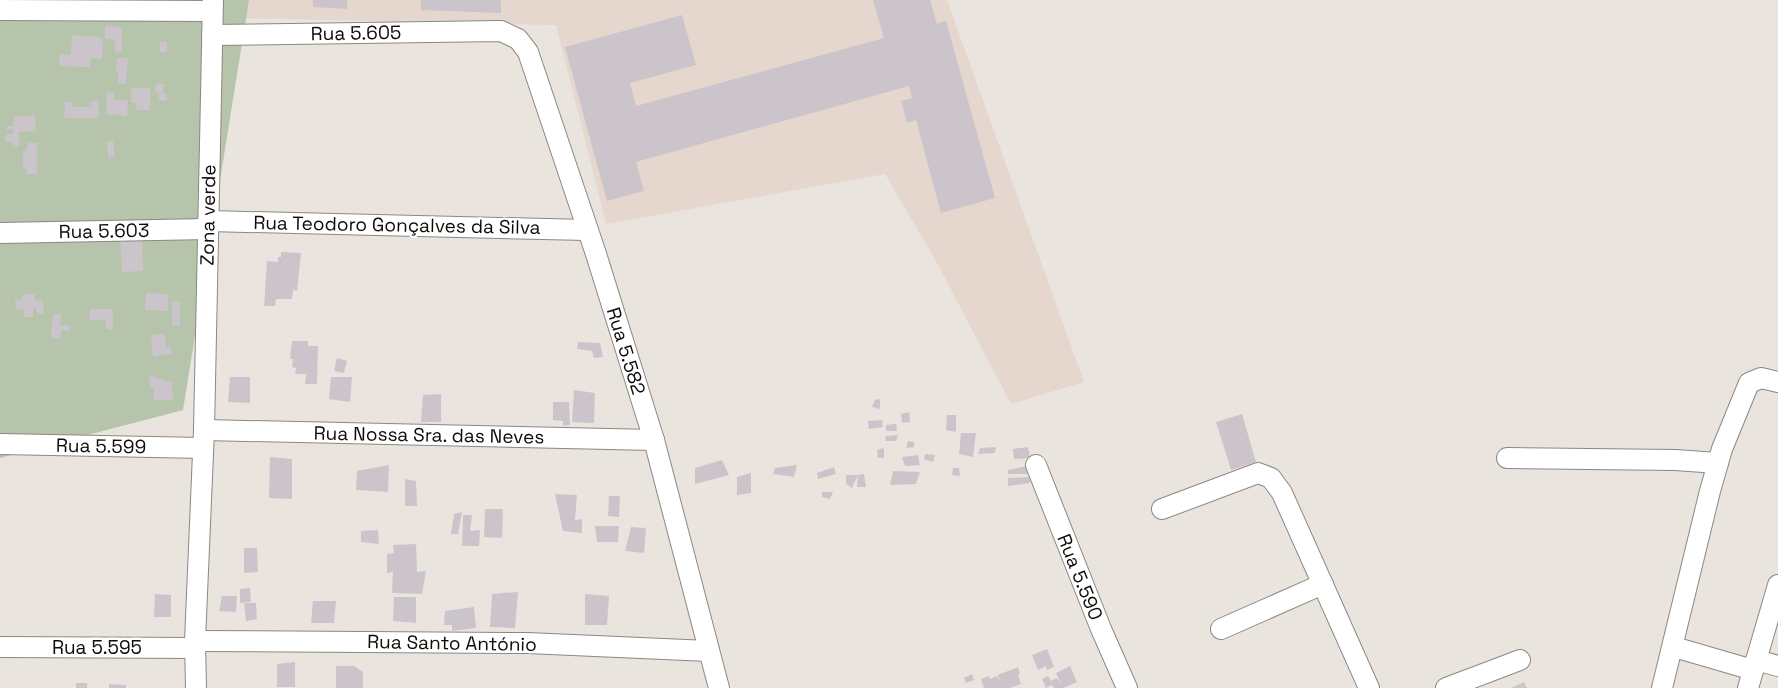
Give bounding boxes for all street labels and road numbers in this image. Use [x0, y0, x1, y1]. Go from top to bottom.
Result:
street label: Rua 5.605 [310, 20, 402, 46]
street label: Zona verde [195, 164, 221, 266]
street label: Rua Teodoro Gonçalves da Silva [253, 210, 541, 240]
street label: Rua 5.603 [58, 218, 150, 244]
street label: Rua 5.582 [601, 304, 651, 398]
street label: Rua Nossa Sra. das Neves [314, 420, 544, 450]
street label: Rua 5.599 [56, 433, 146, 459]
street label: Rua 5.590 [1051, 530, 1109, 624]
street label: Rua Santo António [367, 629, 537, 657]
street label: Rua 5.595 [52, 635, 142, 660]

